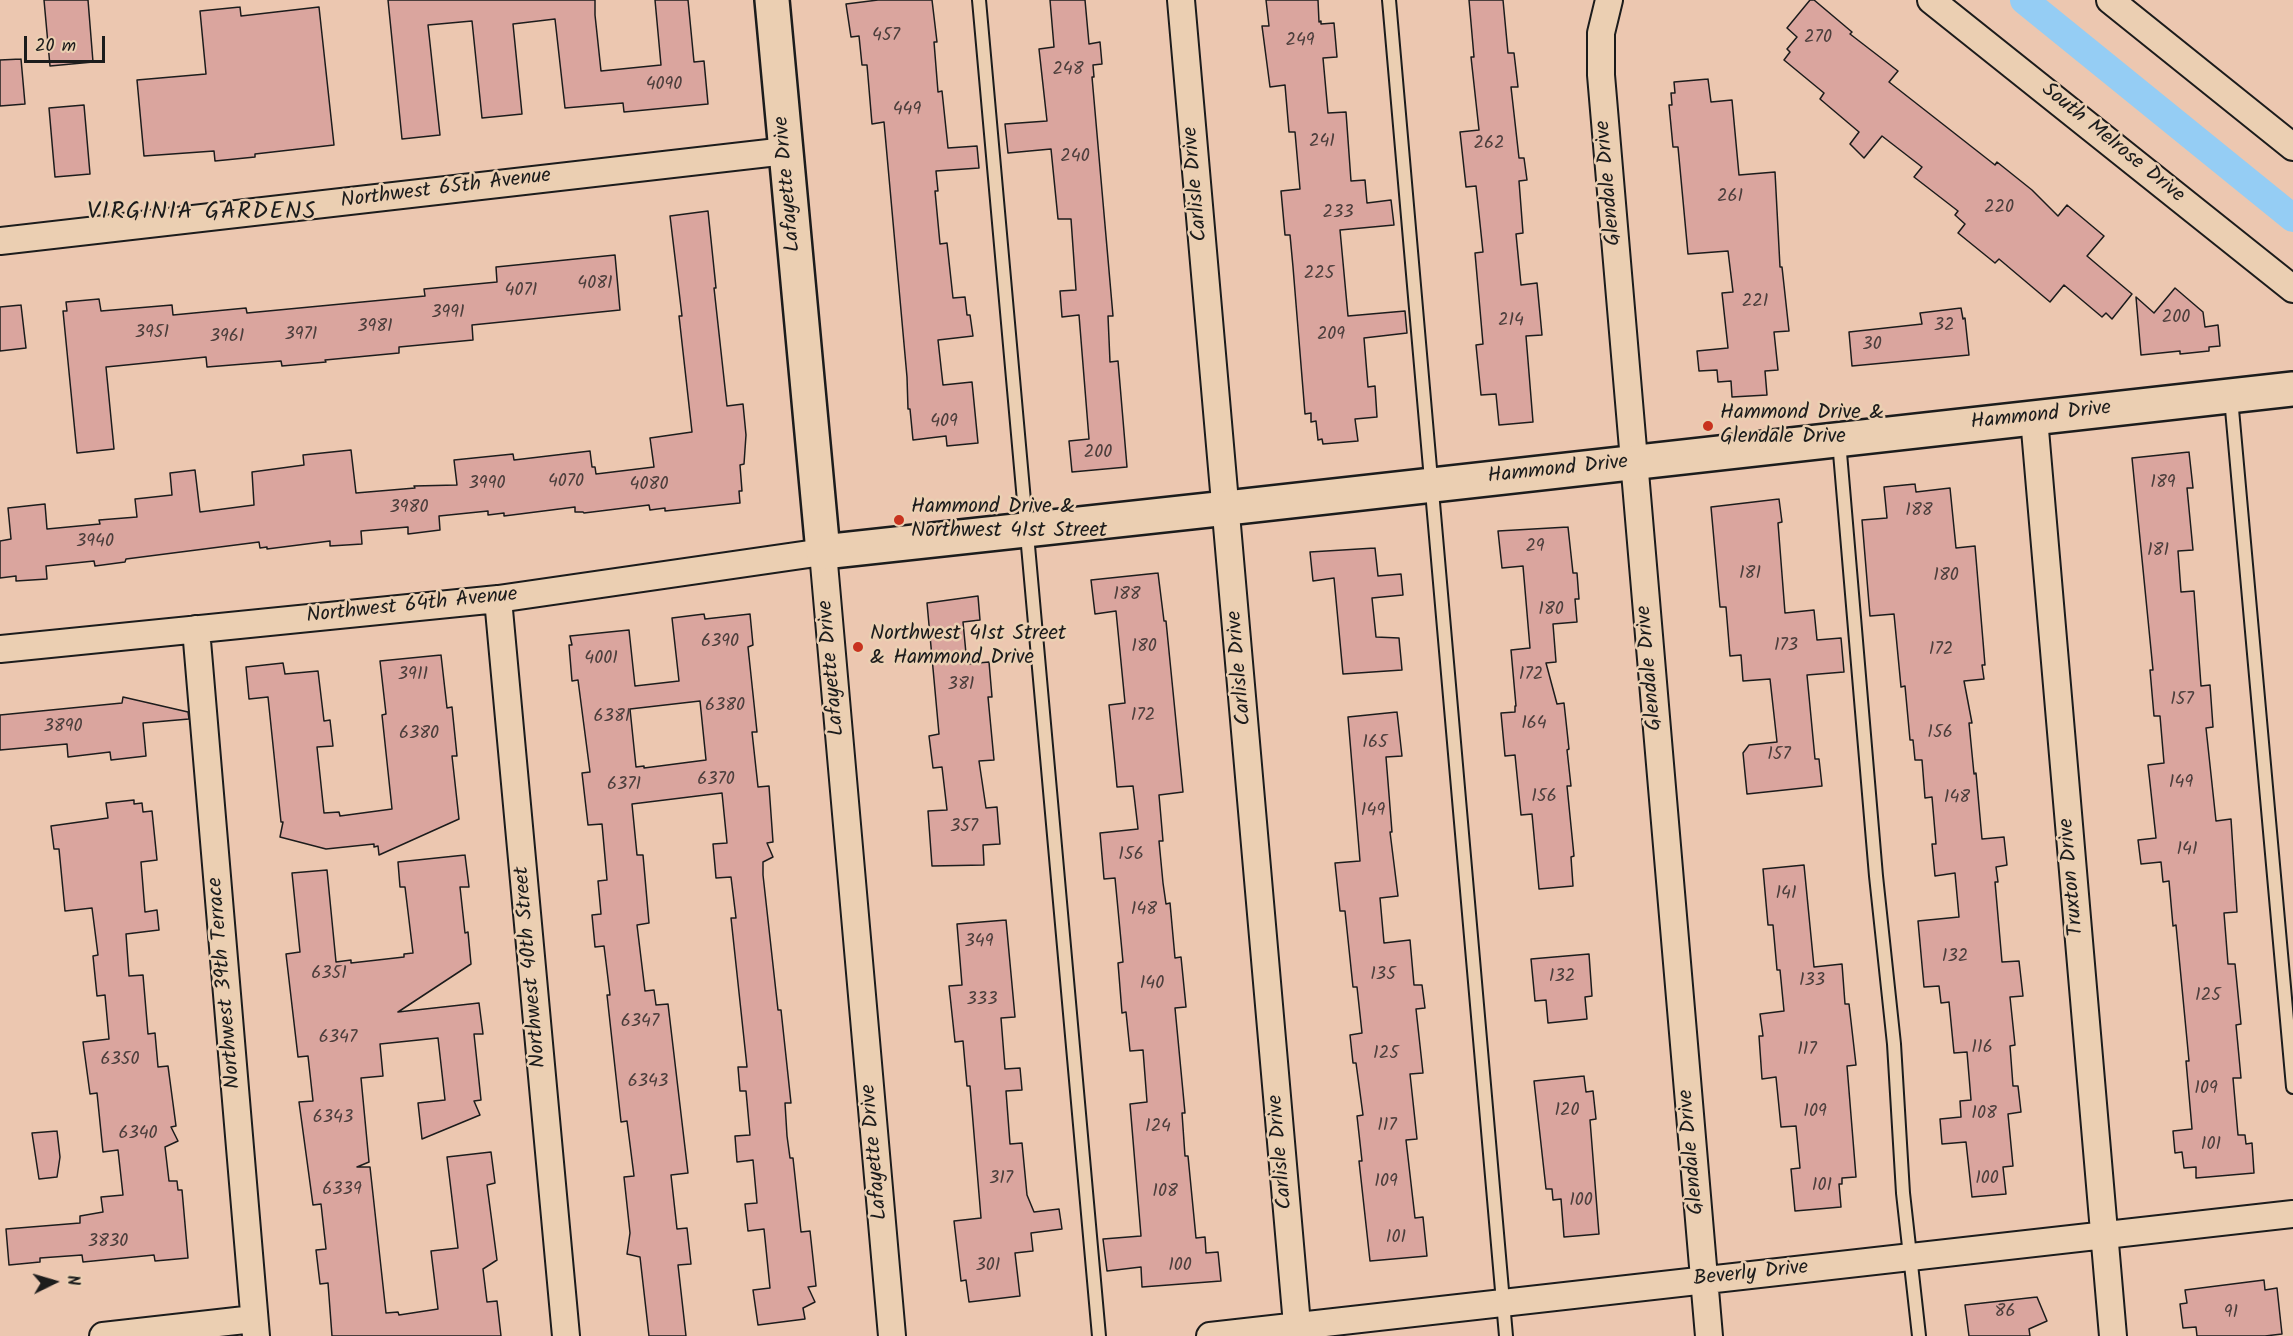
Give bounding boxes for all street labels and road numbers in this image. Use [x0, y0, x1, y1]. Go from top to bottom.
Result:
street label: South Melrose Drive [2035, 79, 2189, 209]
street label: Lafayette Drive [771, 115, 807, 253]
street label: Glendale Drive [1592, 119, 1628, 247]
street label: Carlisle Drive [1179, 125, 1215, 243]
street label: Northwest 65th Avenue [339, 165, 553, 215]
street label: Hammond Drive [1970, 397, 2112, 437]
street label: Hammond Drive [1487, 451, 1629, 491]
street label: Northwest 64th Avenue [305, 583, 519, 631]
street label: Lafayette Drive [815, 599, 851, 737]
street label: Glendale Drive [1633, 604, 1669, 732]
street label: Carlisle Drive [1223, 609, 1259, 727]
street label: Truxton Drive [2055, 817, 2091, 937]
street label: Northwest 40th Street [511, 865, 553, 1069]
street label: Northwest 39th Terrace [204, 876, 248, 1090]
street label: Lafayette Drive [858, 1083, 894, 1221]
street label: Glendale Drive [1675, 1088, 1711, 1216]
street label: Carlisle Drive [1264, 1093, 1300, 1211]
street label: Beverly Drive [1692, 1256, 1810, 1294]

